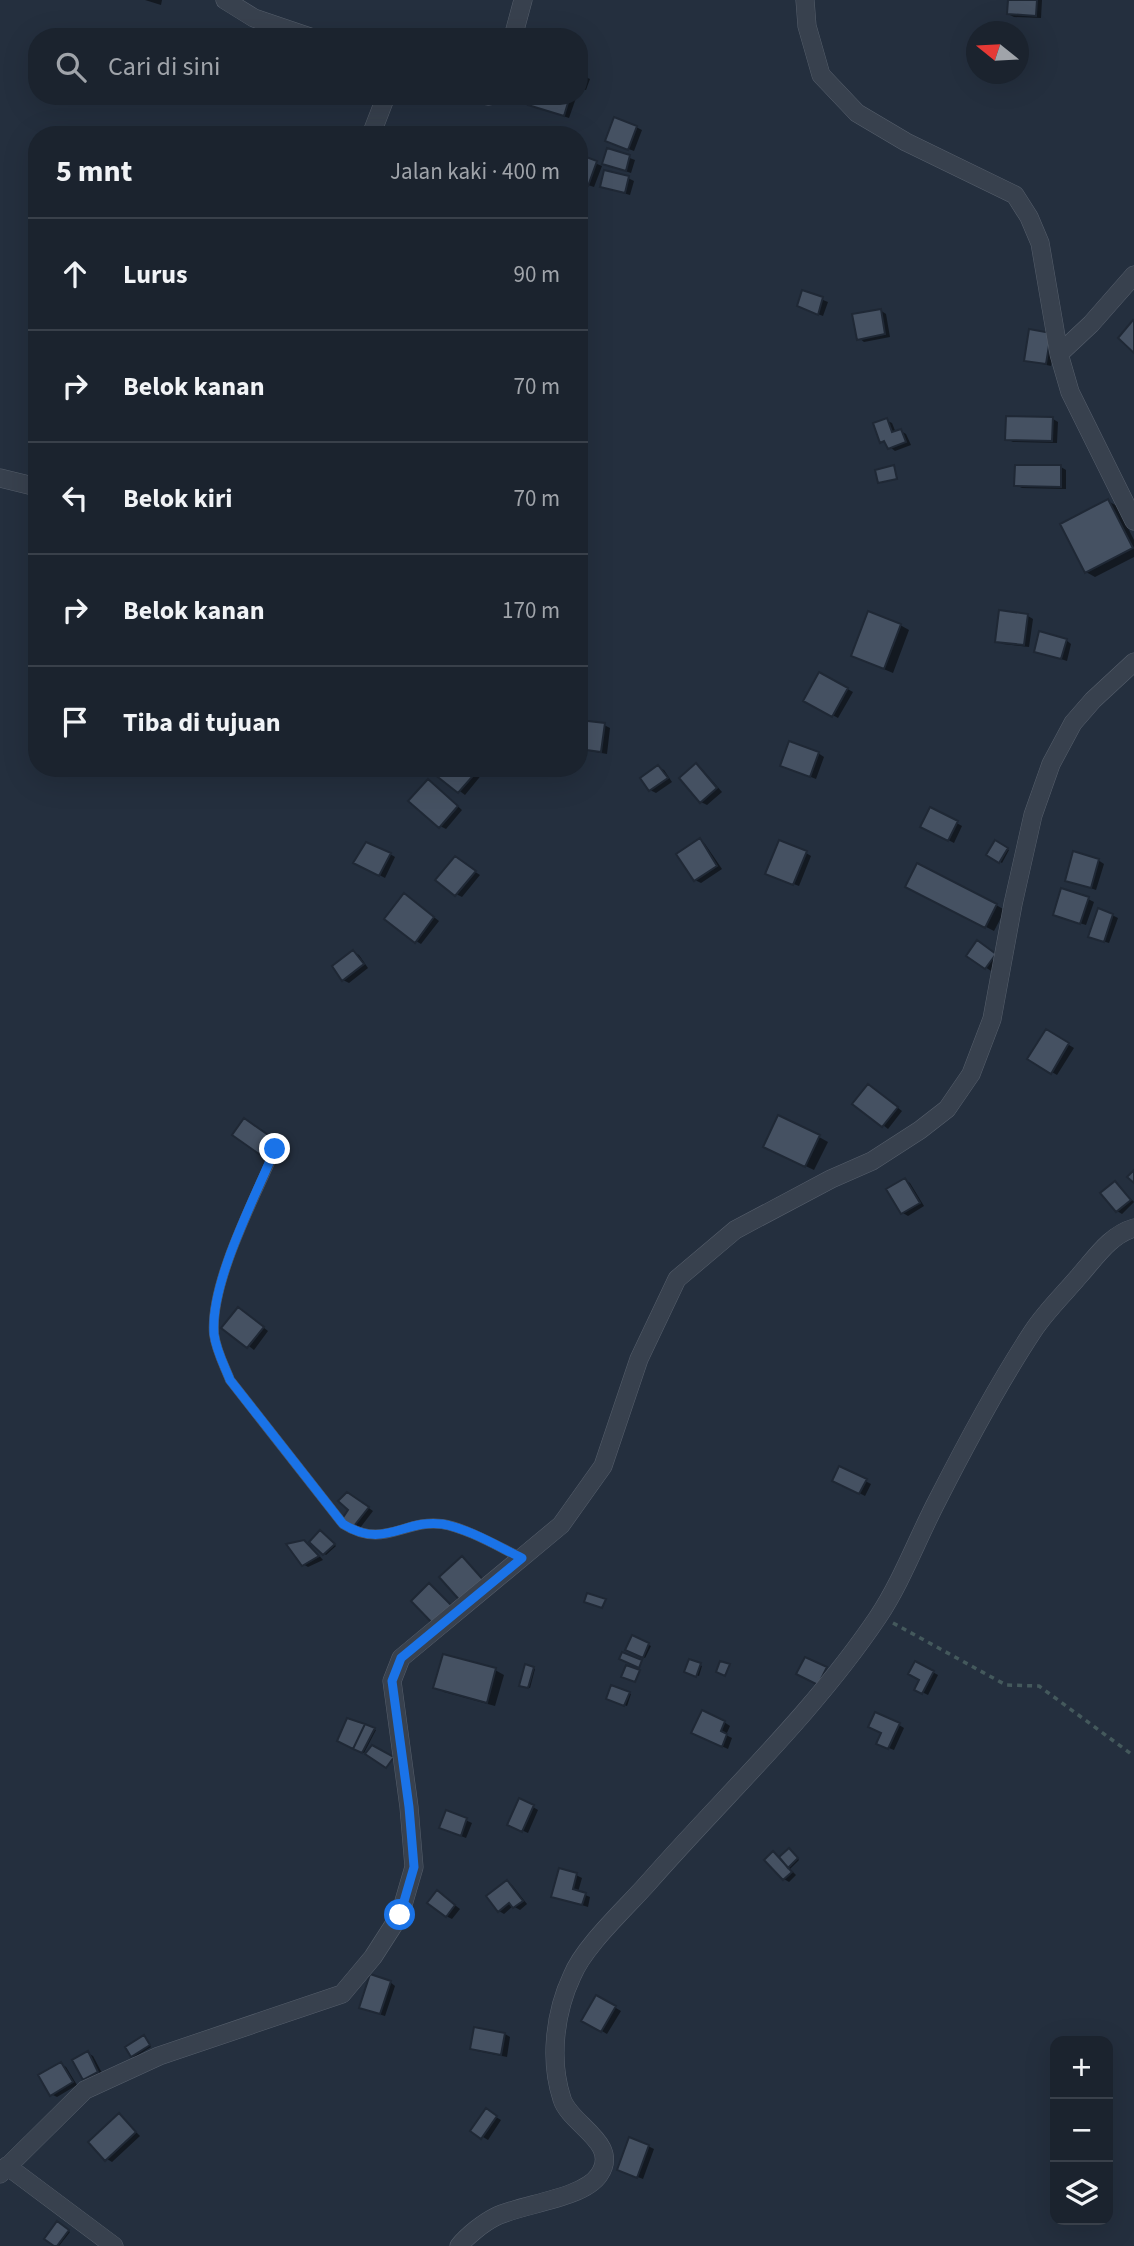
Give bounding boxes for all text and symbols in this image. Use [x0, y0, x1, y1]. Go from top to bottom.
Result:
north arrow [966, 21, 1029, 84]
search box [28, 28, 588, 105]
icon: search [52, 48, 90, 86]
text: Cari di sini [108, 48, 221, 85]
text: 5 mnt [56, 150, 132, 193]
text: Jalan kaki · 400 m [390, 155, 560, 188]
icon: ahead [56, 255, 94, 293]
text: Lurus [123, 256, 188, 293]
text: 90 m [513, 258, 560, 291]
icon: right [56, 367, 94, 405]
text: Belok kanan [123, 368, 265, 405]
text: 70 m [513, 370, 560, 403]
icon: left [56, 479, 94, 517]
text: Belok kiri [123, 480, 232, 517]
text: 70 m [513, 482, 560, 515]
icon: right [56, 591, 94, 629]
text: Belok kanan [123, 592, 265, 629]
text: 170 m [502, 594, 560, 627]
icon: arrive [56, 703, 94, 741]
text: Tiba di tujuan [123, 704, 281, 741]
route end [259, 1133, 290, 1164]
route start [384, 1899, 415, 1930]
map controls [1050, 2036, 1113, 2225]
button: + [1050, 2036, 1113, 2099]
button: − [1050, 2099, 1113, 2162]
button: layers [1050, 2162, 1113, 2225]

